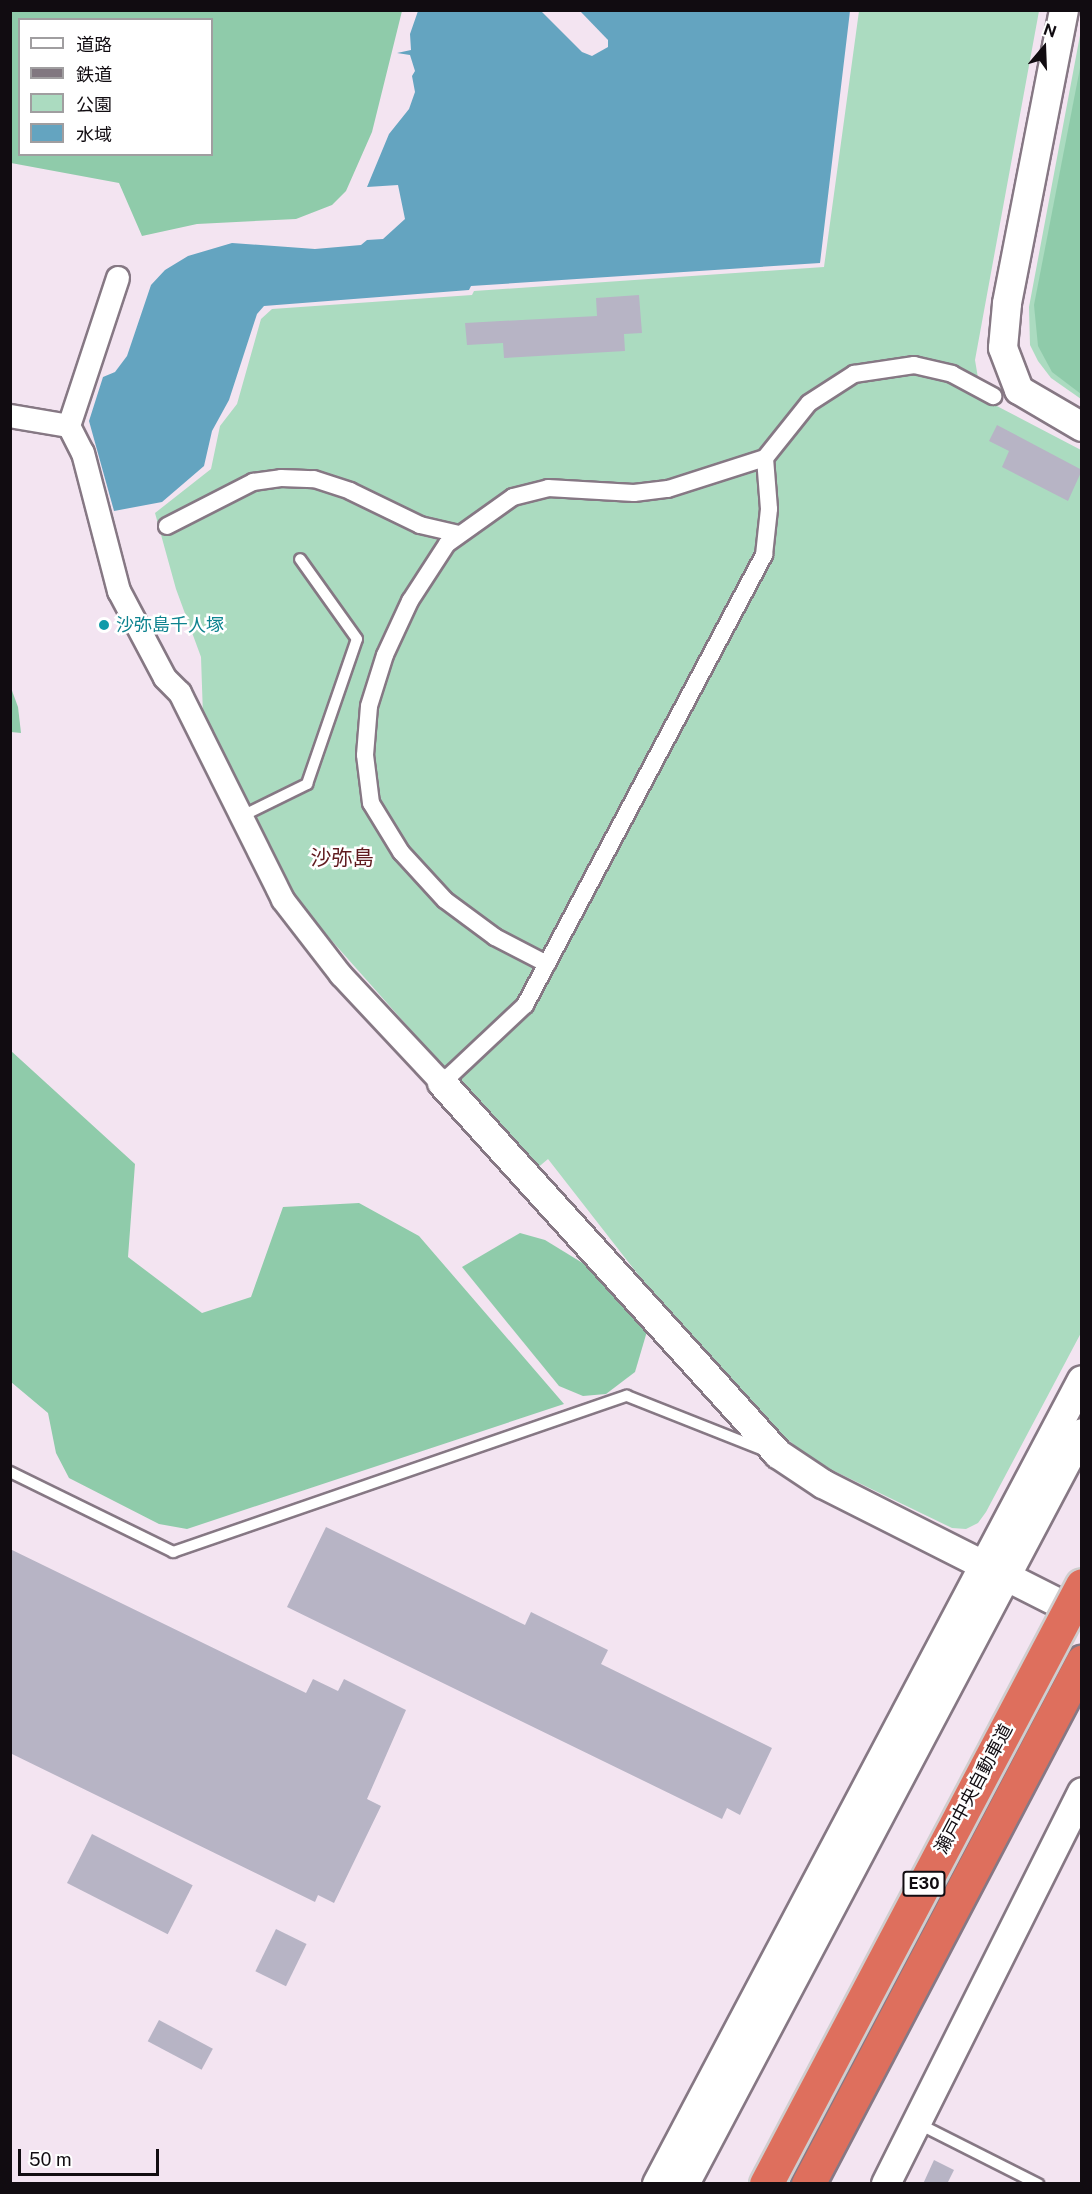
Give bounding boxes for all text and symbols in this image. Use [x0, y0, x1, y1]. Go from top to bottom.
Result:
legend [18, 18, 213, 156]
north arrow [1014, 18, 1074, 78]
text: N [1041, 19, 1059, 42]
text: 道路 [76, 34, 112, 55]
text: 鉄道 [76, 64, 112, 85]
text: 公園 [76, 94, 112, 115]
text: 水域 [76, 124, 112, 145]
place label: 沙弥島千人塚 [116, 614, 224, 636]
marker: 沙弥島千人塚 [97, 618, 111, 632]
district label: 沙弥島 [311, 845, 373, 871]
street label: 瀬戸中央自動車道 [931, 1720, 1017, 1858]
road number: E30 [902, 1871, 946, 1897]
scale bar [21, 2137, 162, 2175]
text: 50 m [29, 2149, 72, 2170]

